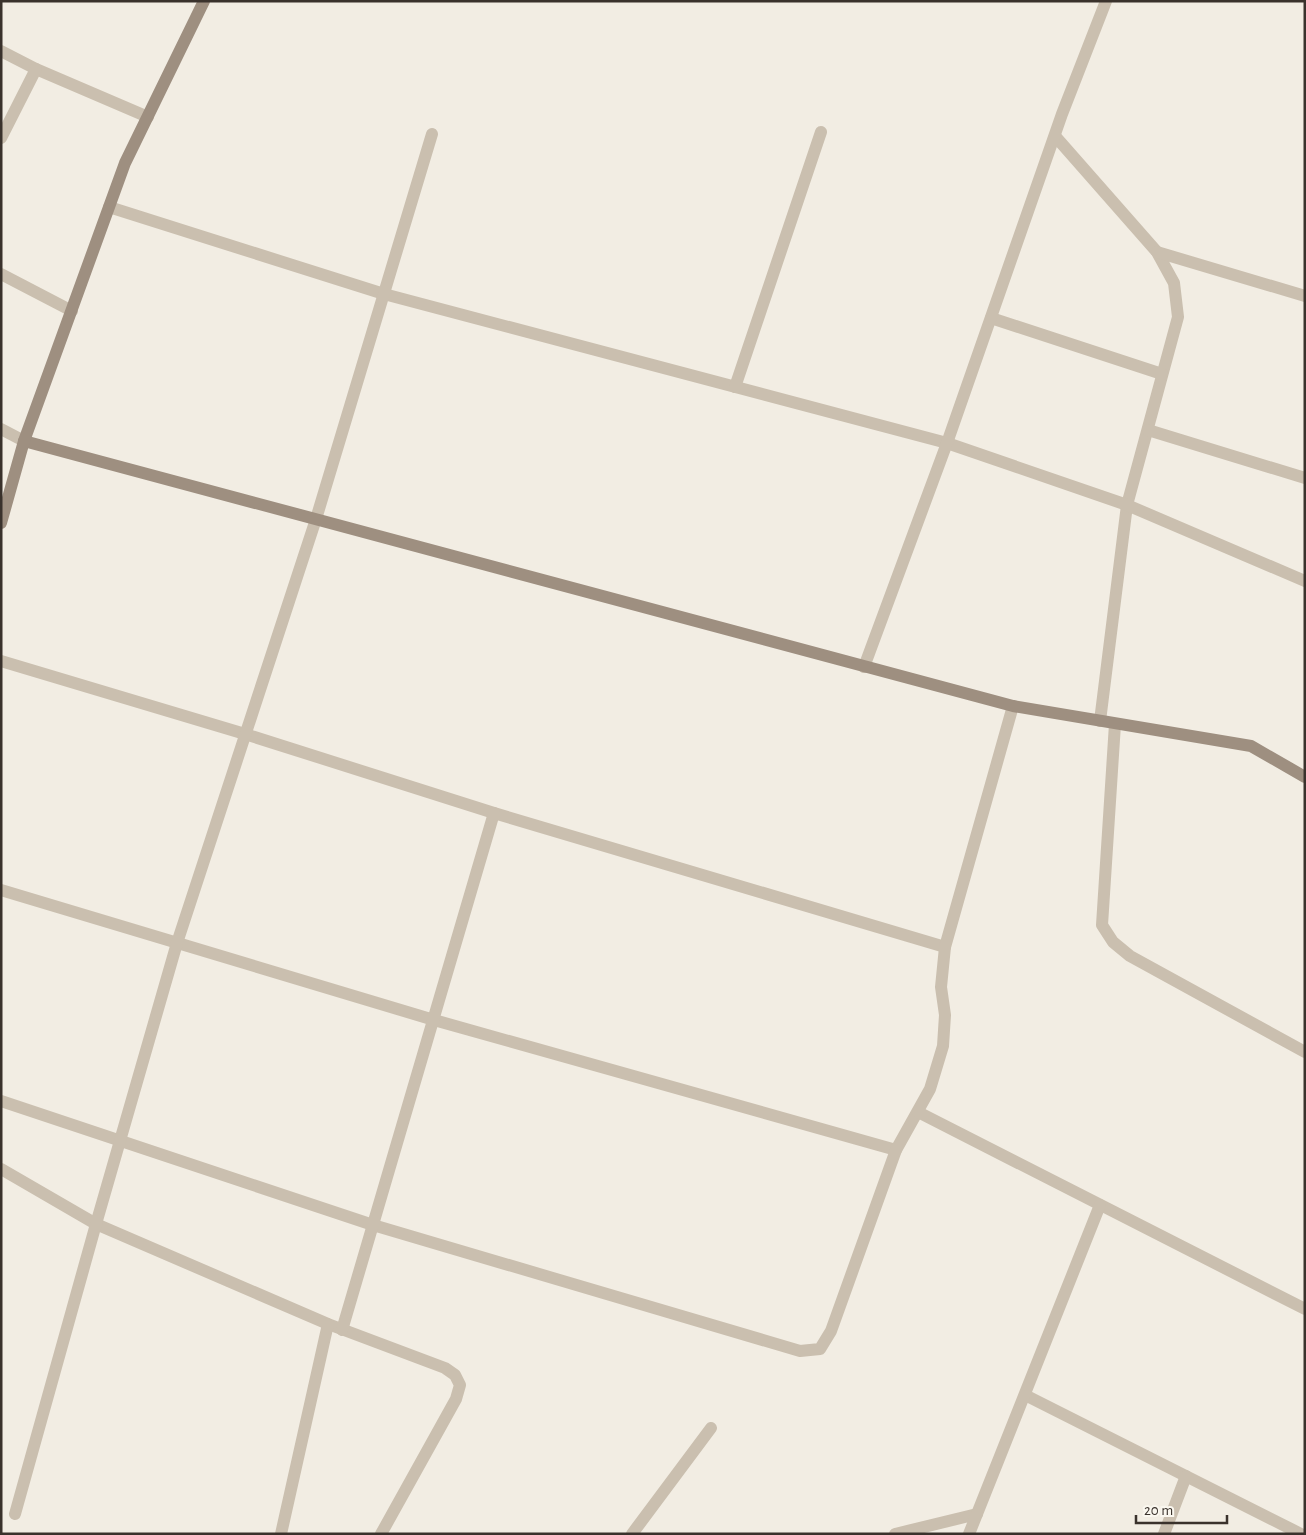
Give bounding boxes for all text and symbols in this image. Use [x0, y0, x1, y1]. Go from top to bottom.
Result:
scale bar [1136, 1492, 1227, 1524]
text: 20 m [1144, 1503, 1173, 1518]

